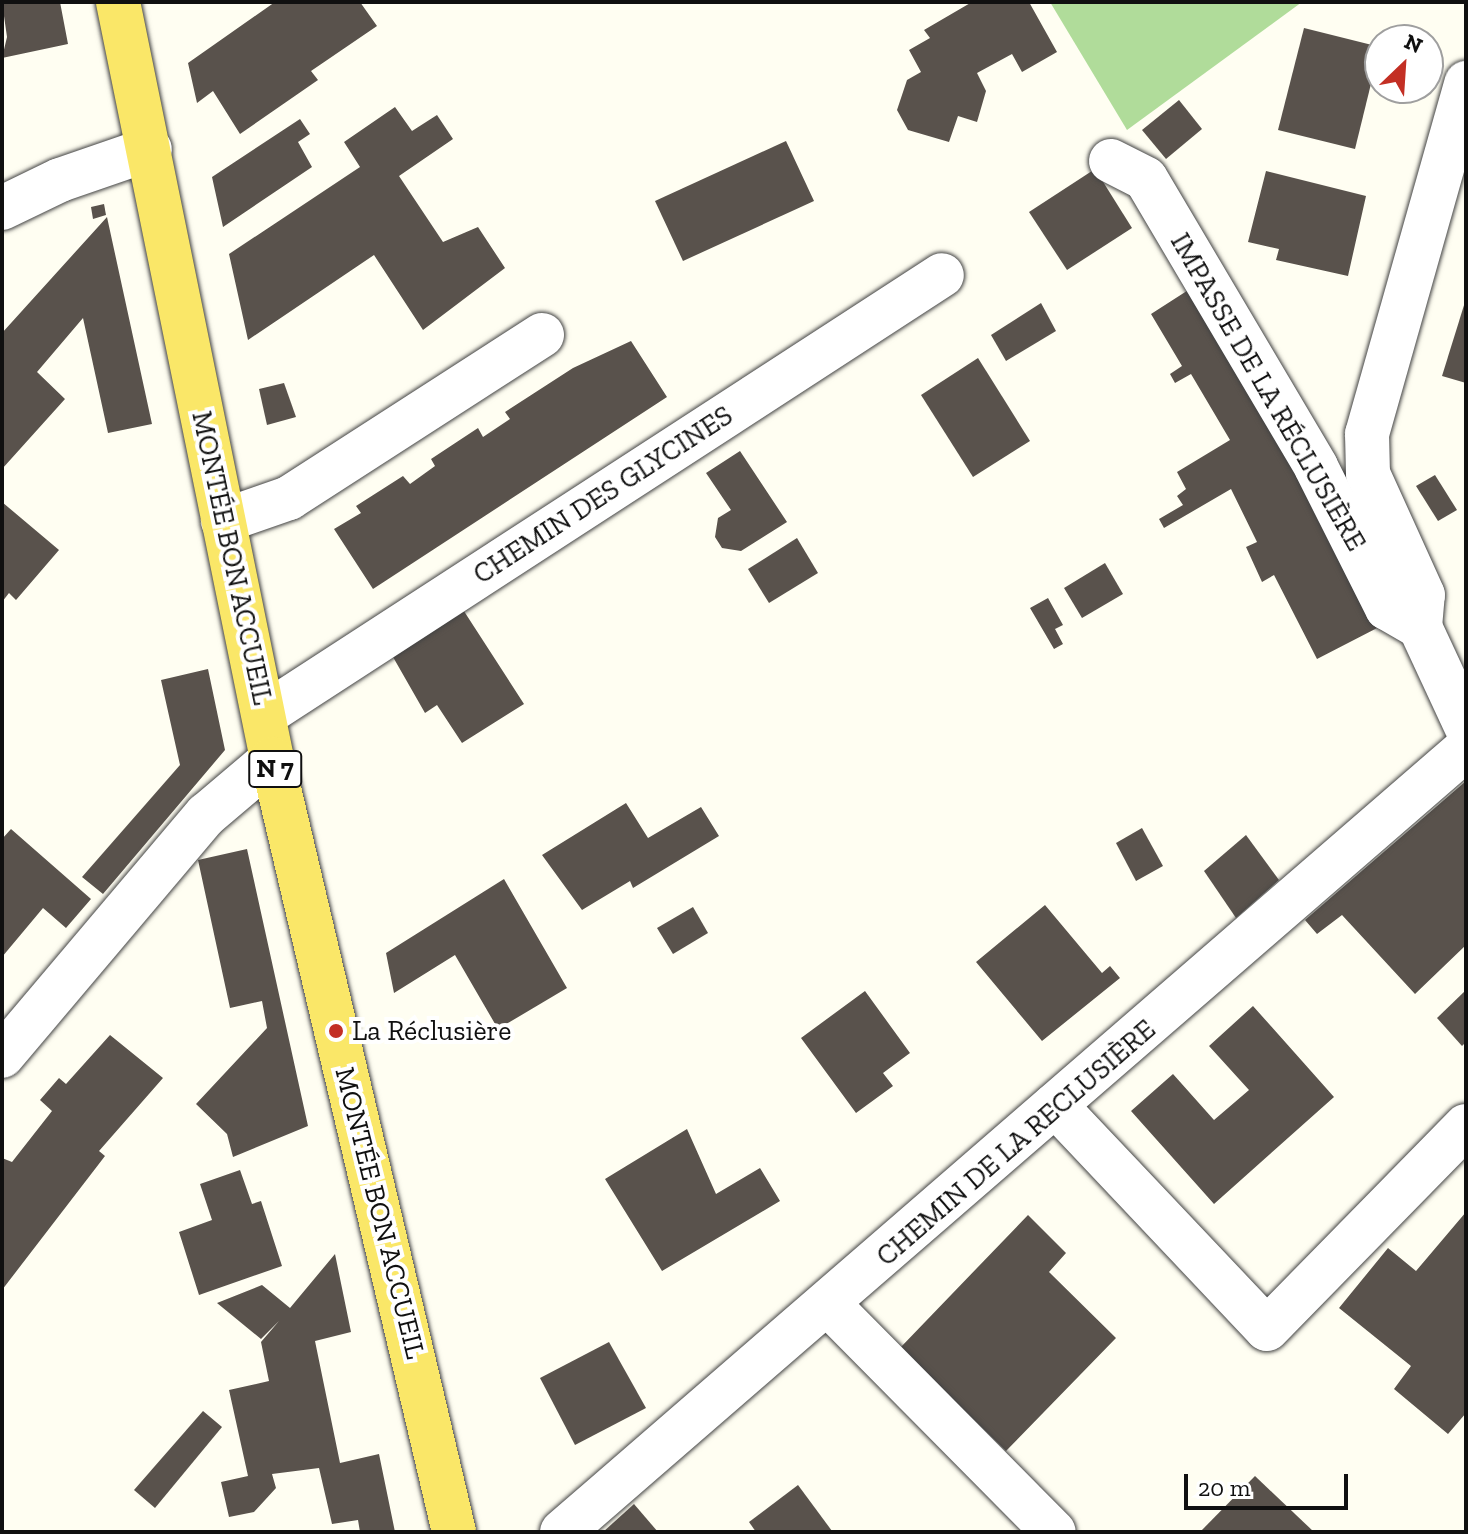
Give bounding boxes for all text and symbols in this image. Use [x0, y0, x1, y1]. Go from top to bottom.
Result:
north arrow [1364, 24, 1444, 104]
text: N [1400, 28, 1427, 59]
street label: IMPASSE DE LA RÉCLUSIÈRE [1163, 227, 1373, 557]
street label: CHEMIN DES GLYCINES [467, 399, 739, 591]
street label: MONTÉE BON ACCUEIL [184, 408, 280, 708]
road number: N 7 [247, 747, 303, 791]
street label: CHEMIN DE LA RECLUSIÈRE [869, 1012, 1163, 1274]
place label: La Réclusière [352, 1014, 512, 1048]
marker: La Réclusière [327, 1022, 345, 1040]
street label: MONTÉE BON ACCUEIL [327, 1063, 433, 1363]
scale bar [1188, 1458, 1352, 1508]
text: 20 m [1198, 1473, 1250, 1502]

